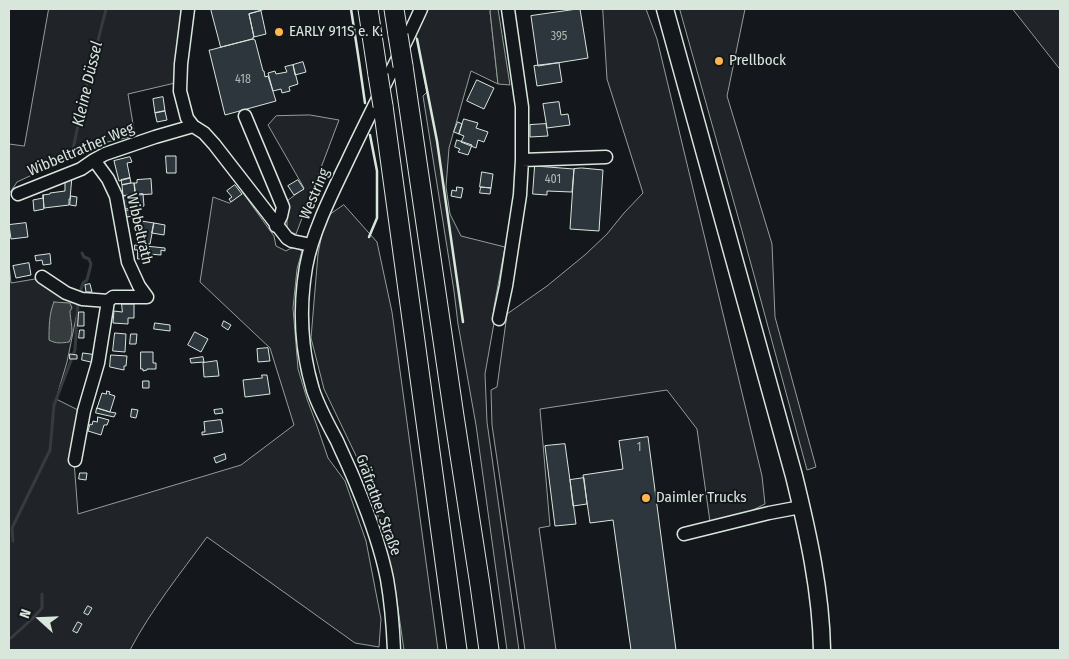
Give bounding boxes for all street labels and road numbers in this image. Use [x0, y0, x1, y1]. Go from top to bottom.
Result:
street label: Wibbeltrather Weg [25, 119, 137, 181]
street label: Westring [296, 166, 334, 222]
street label: Wibbeltrath [122, 192, 156, 266]
street label: Gräfrather Straße [351, 452, 405, 558]

